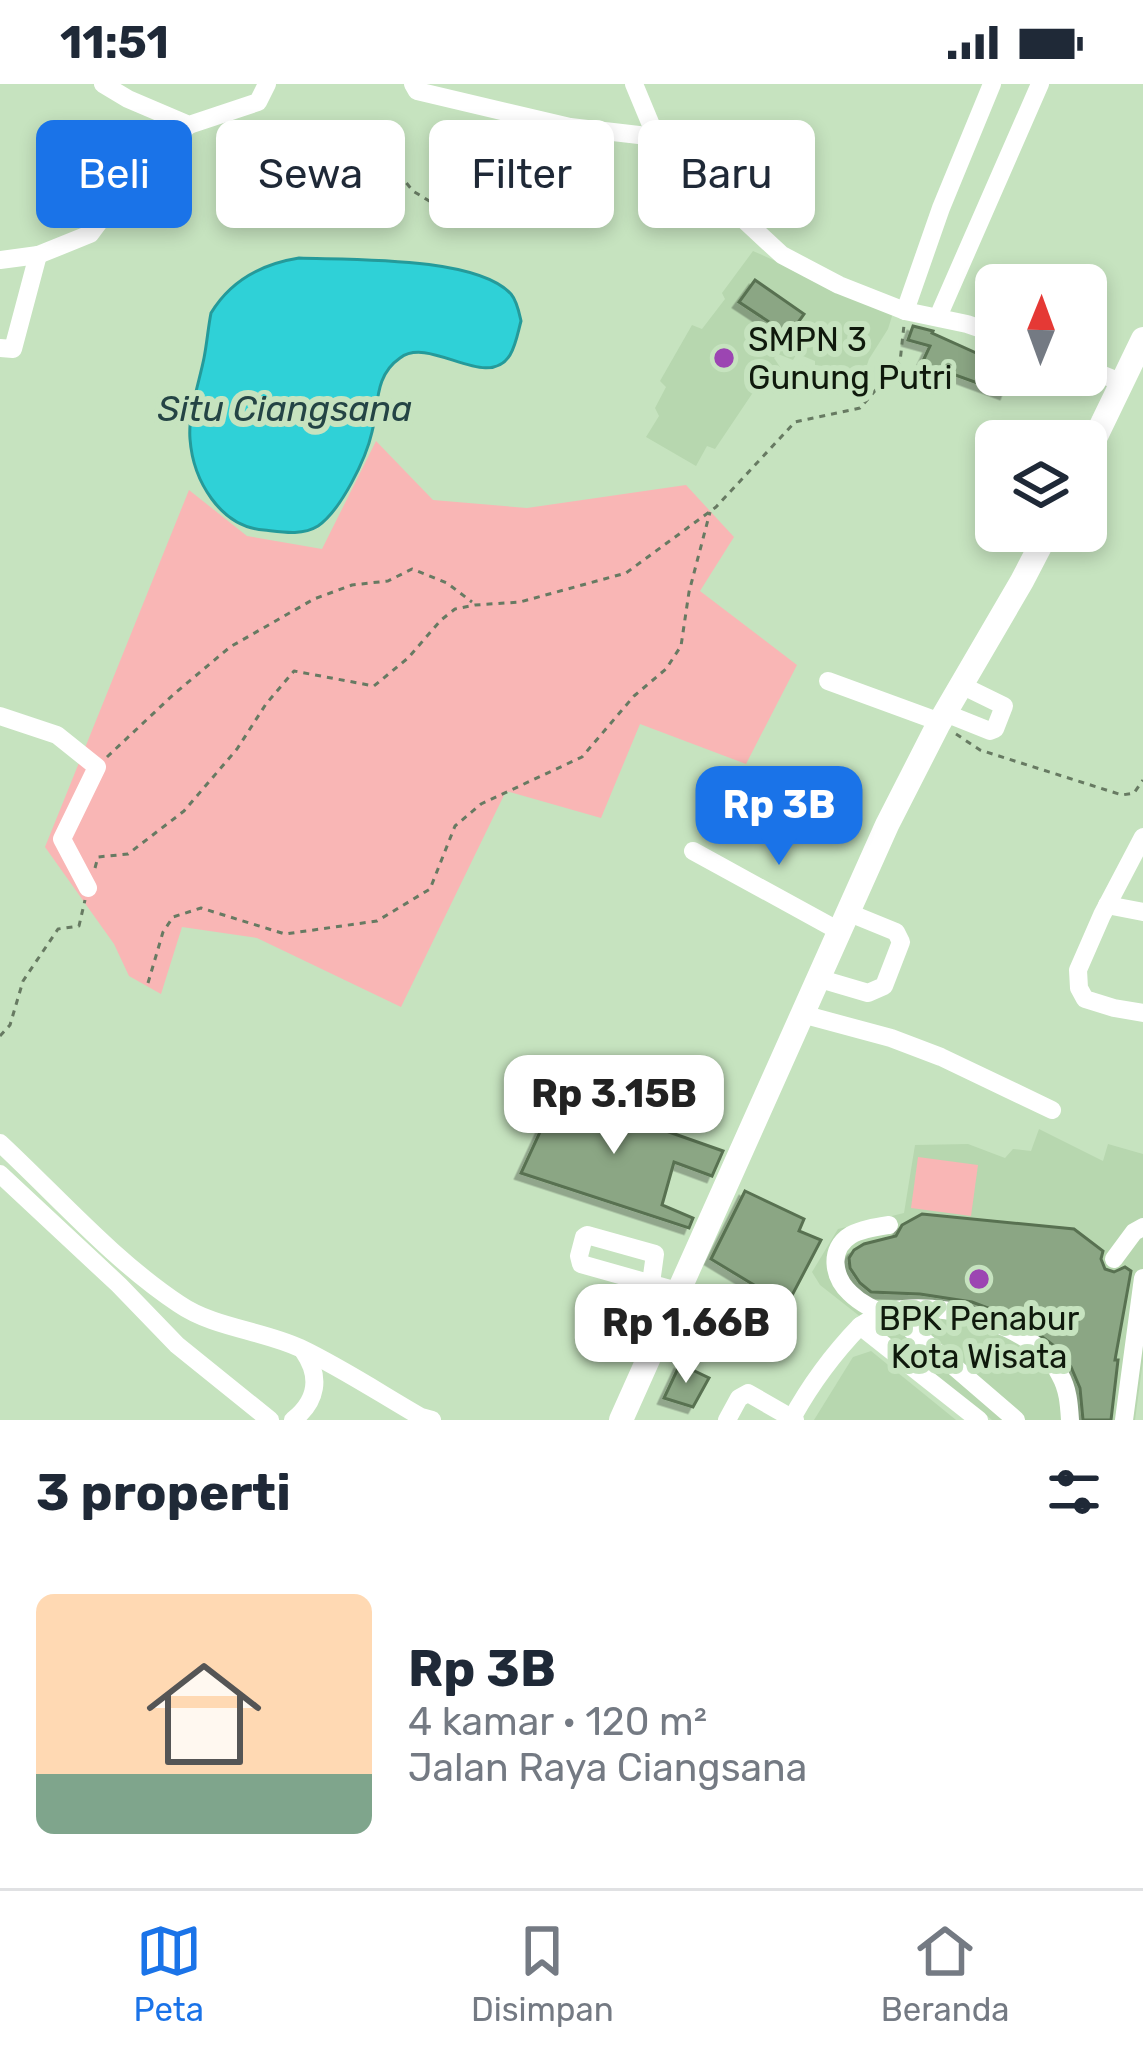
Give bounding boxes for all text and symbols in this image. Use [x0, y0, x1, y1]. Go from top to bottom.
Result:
text: 11:51 [60, 16, 169, 69]
chip: Beli [36, 120, 192, 228]
chip: Sewa [216, 120, 405, 228]
chip: Filter [429, 120, 614, 228]
chip: Baru [638, 120, 815, 228]
north arrow [975, 264, 1107, 396]
map controls [975, 264, 1107, 552]
place label: SMPN 3 Gunung Putri [748, 320, 952, 397]
marker: SMPN 3 Gunung Putri [711, 345, 737, 371]
water label: Situ Ciangsana [158, 387, 412, 430]
button: layers [975, 420, 1107, 552]
pin: Rp 3B [695, 766, 863, 868]
text: Rp 3B [722, 782, 836, 828]
pin: Rp 3.15B [490, 1055, 738, 1157]
text: Rp 3.15B [531, 1071, 697, 1117]
marker: BPK Penabur Kota Wisata [966, 1266, 992, 1292]
pin: Rp 1.66B [562, 1284, 810, 1386]
place label: BPK Penabur Kota Wisata [879, 1299, 1080, 1376]
text: Rp 1.66B [602, 1300, 770, 1346]
icon: filters [1041, 1459, 1107, 1525]
text: 3 properti [36, 1462, 291, 1523]
text: Rp 3B [408, 1638, 556, 1699]
icon: home [132, 1642, 276, 1786]
text: 4 kamar · 120 m² [408, 1699, 707, 1745]
text: Jalan Raya Ciangsana [408, 1745, 807, 1791]
tab: Peta [133, 1918, 204, 2029]
tab: Disimpan [471, 1918, 614, 2029]
tab: Beranda [881, 1918, 1010, 2029]

